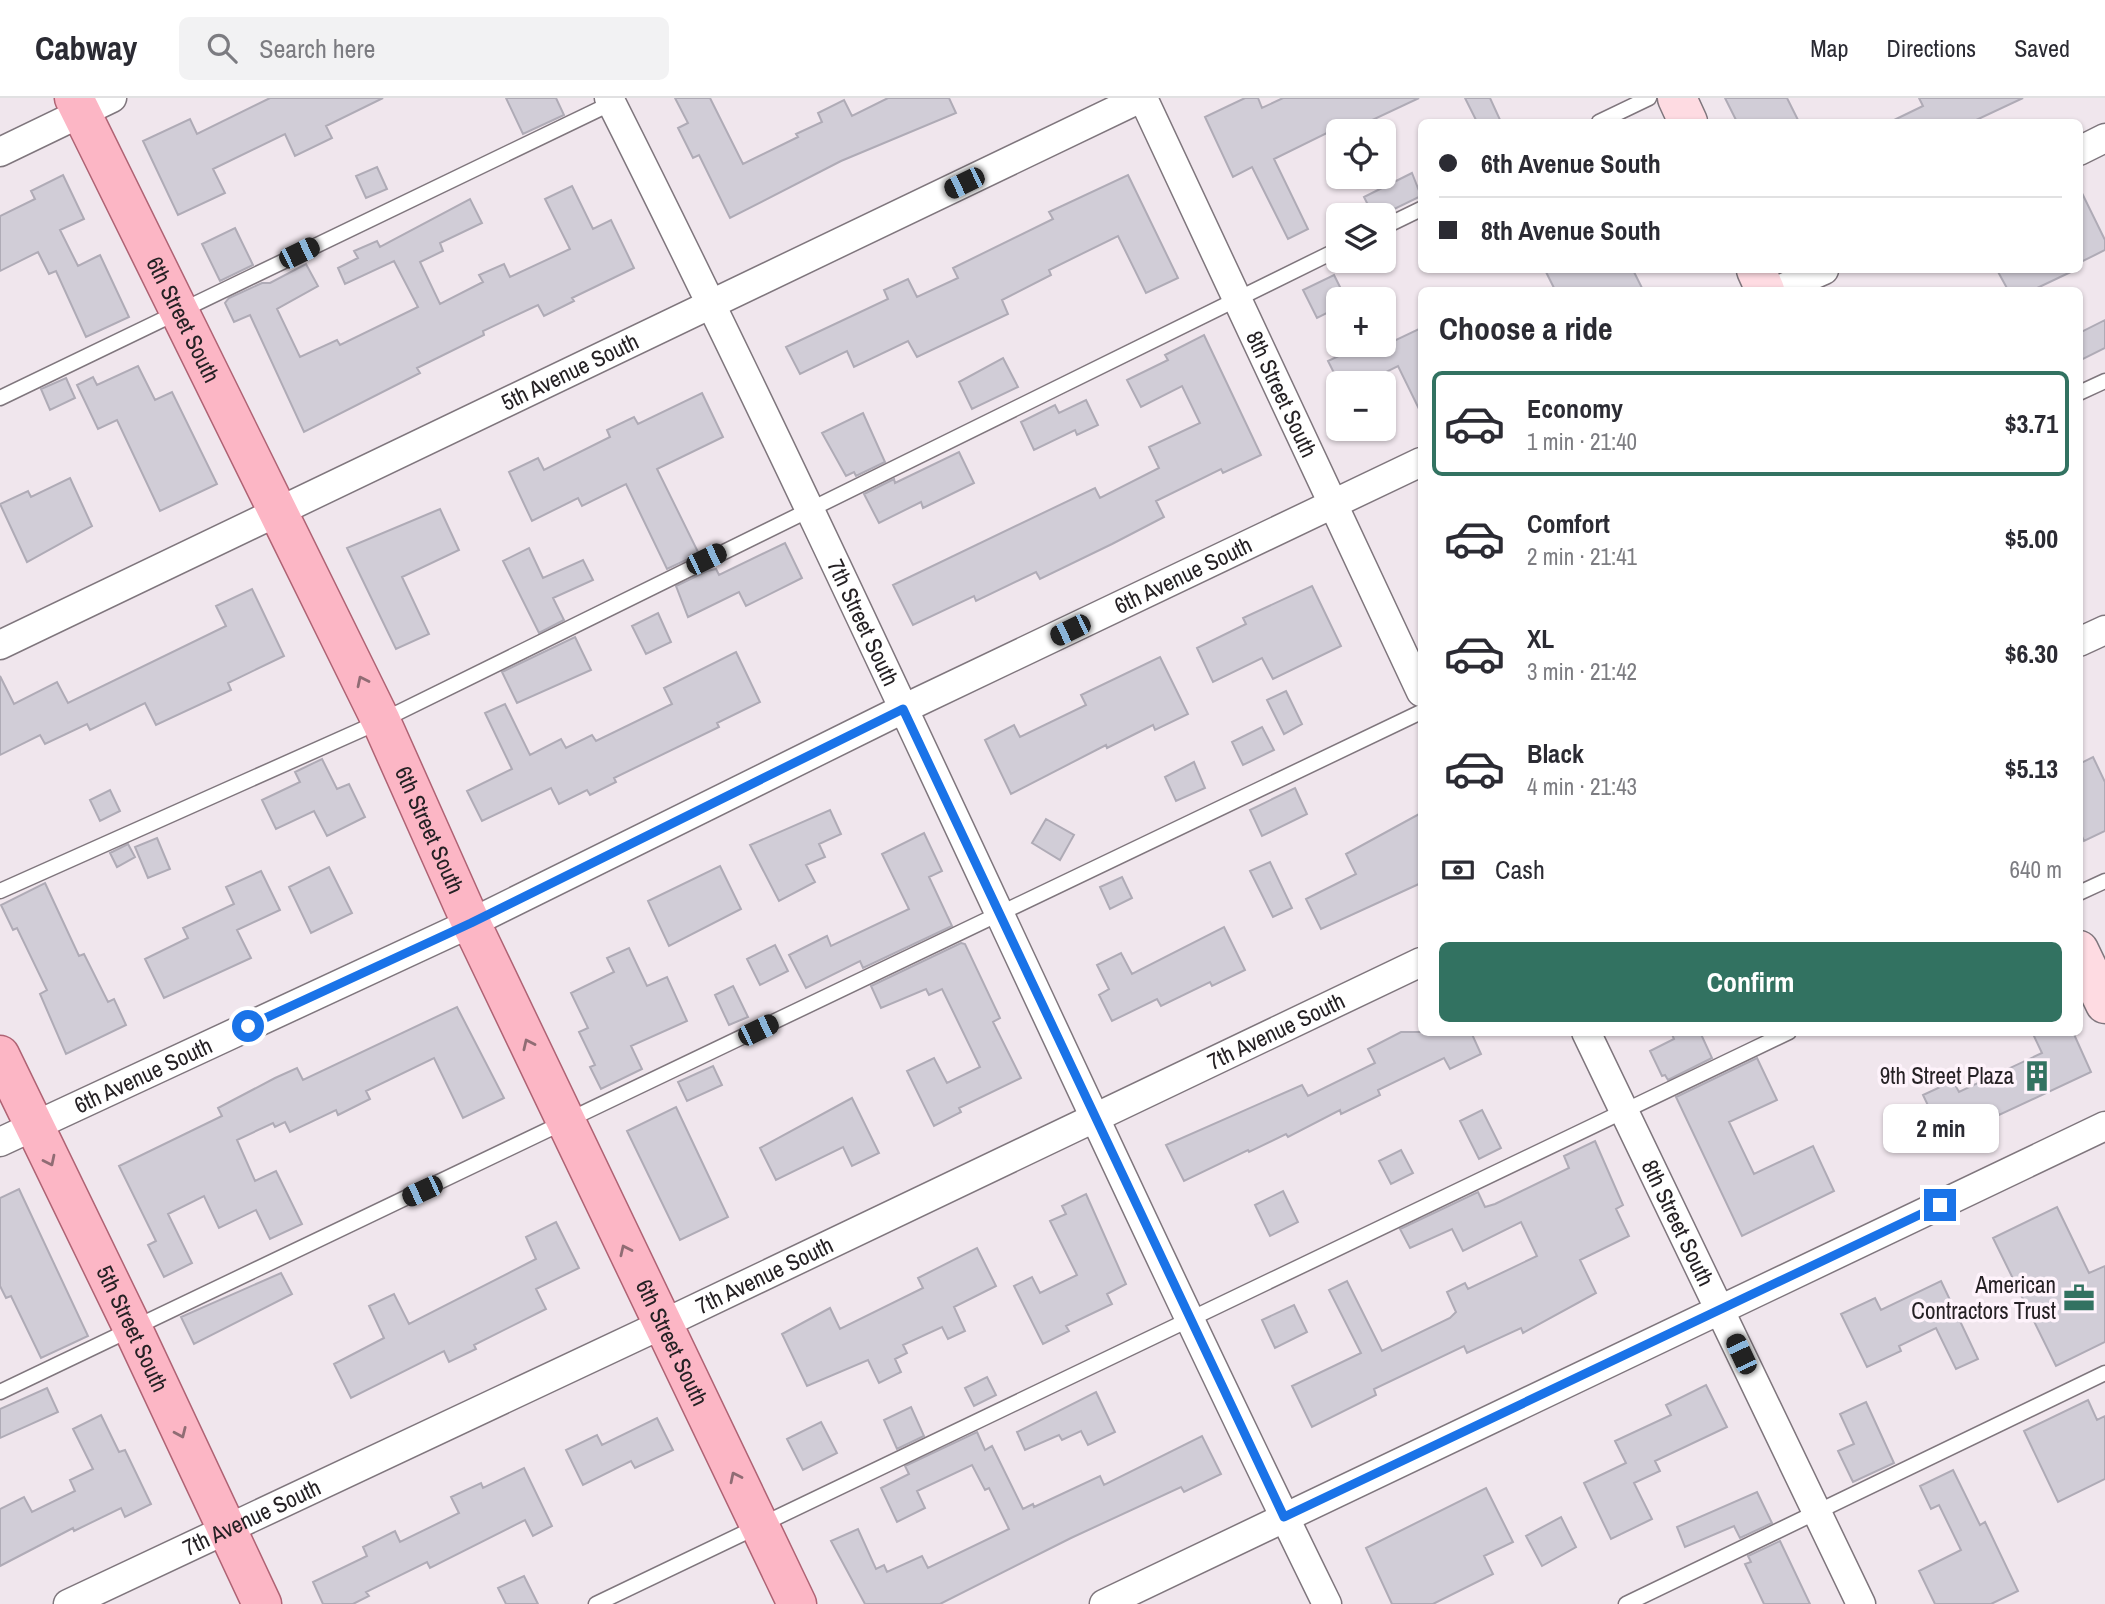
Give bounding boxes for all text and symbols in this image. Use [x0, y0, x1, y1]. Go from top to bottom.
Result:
search box [179, 17, 669, 80]
text: Cabway [35, 26, 137, 70]
icon: search [203, 29, 241, 67]
text: Search here [259, 31, 375, 66]
text: Map [1810, 32, 1848, 64]
text: Directions [1886, 32, 1976, 64]
text: Saved [2014, 32, 2070, 64]
map controls [1326, 119, 1396, 441]
button: locate [1326, 119, 1396, 189]
text: 6th Avenue South [1481, 146, 1661, 181]
car [941, 164, 988, 202]
button: layers [1326, 203, 1396, 273]
text: 8th Avenue South [1481, 213, 1661, 248]
car [276, 234, 323, 272]
street label: 6th Street South [140, 251, 228, 387]
button: + [1326, 287, 1396, 357]
text: Choose a ride [1439, 307, 1613, 350]
street label: 5th Avenue South [496, 325, 643, 417]
street label: 8th Street South [1239, 326, 1325, 462]
button: − [1326, 371, 1396, 441]
text: Economy [1527, 391, 1623, 426]
icon: car [1443, 392, 1506, 455]
text: $3.71 [2005, 406, 2058, 441]
text: 1 min · 21:40 [1527, 426, 1637, 457]
text: Comfort [1527, 506, 1610, 541]
icon: car [1443, 507, 1506, 570]
text: $5.00 [2005, 521, 2058, 556]
street label: 6th Avenue South [1109, 529, 1257, 621]
car [683, 540, 730, 578]
text: 2 min · 21:41 [1527, 541, 1637, 572]
street label: 7th Street South [821, 554, 907, 691]
car [1047, 611, 1094, 649]
text: XL [1527, 621, 1554, 656]
icon: car [1443, 622, 1506, 685]
text: $6.30 [2005, 636, 2058, 671]
text: 3 min · 21:42 [1527, 656, 1637, 687]
one-way arrow [356, 676, 370, 688]
text: Black [1527, 736, 1584, 771]
icon: car [1443, 737, 1506, 800]
text: $5.13 [2005, 751, 2058, 786]
street label: 6th Street South [388, 761, 472, 899]
text: 4 min · 21:43 [1527, 771, 1637, 802]
icon: cash [1439, 851, 1477, 889]
text: Cash [1495, 852, 1545, 887]
text: 640 m [2010, 854, 2062, 885]
button: Confirm [1439, 942, 2062, 1022]
street label: 7th Avenue South [1202, 985, 1350, 1077]
route start [232, 1010, 264, 1042]
car [735, 1011, 782, 1049]
street label: 6th Avenue South [69, 1030, 217, 1120]
one-way arrow [522, 1039, 536, 1051]
building icon: 9th Street Plaza [2020, 1059, 2054, 1093]
place label: 9th Street Plaza [1880, 1060, 2014, 1091]
callout: 2 min [1882, 1104, 1998, 1152]
text: 2 min [1916, 1113, 1966, 1144]
one-way arrow [42, 1154, 56, 1166]
street label: 8th Street South [1635, 1155, 1722, 1291]
car [399, 1173, 446, 1209]
route end [1924, 1189, 1956, 1221]
street label: 7th Avenue South [690, 1229, 838, 1321]
one-way arrow [620, 1245, 634, 1257]
street label: 5th Street South [89, 1260, 176, 1397]
place label: American Contractors Trust [1911, 1269, 2056, 1326]
street label: 6th Street South [629, 1274, 716, 1411]
office icon: American Contractors Trust [2062, 1281, 2096, 1315]
car [1723, 1331, 1760, 1377]
one-way arrow [172, 1425, 186, 1438]
street label: 7th Avenue South [178, 1471, 325, 1563]
one-way arrow [729, 1472, 743, 1484]

